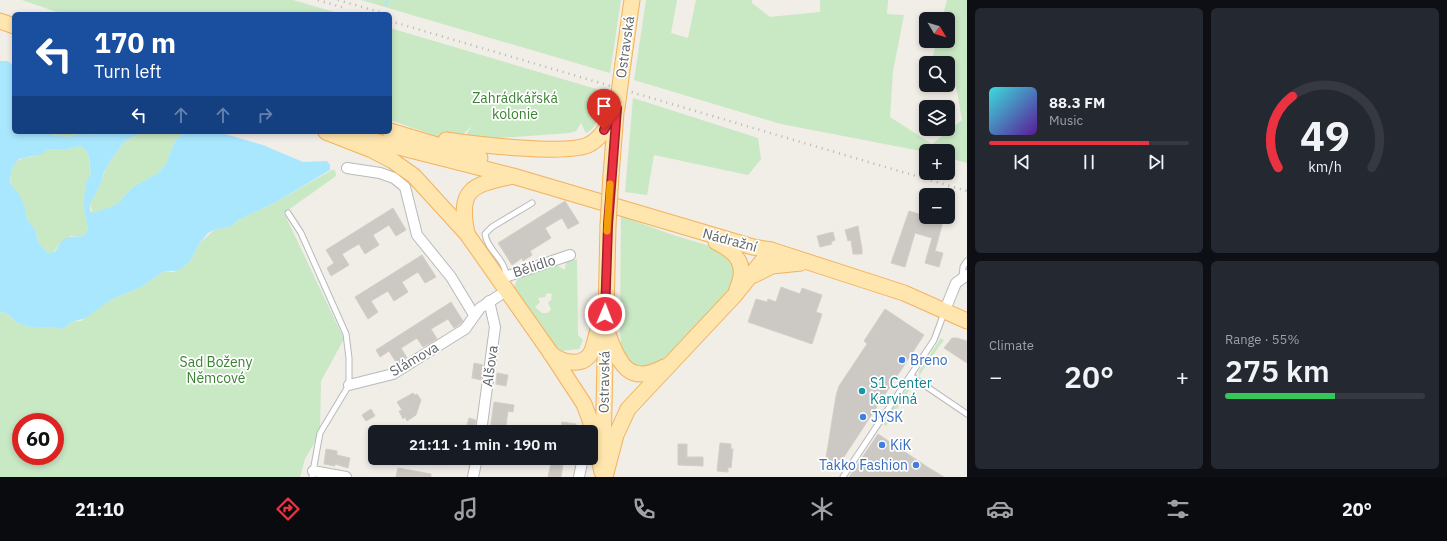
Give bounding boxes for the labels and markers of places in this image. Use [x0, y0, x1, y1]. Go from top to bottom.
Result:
pin [587, 89, 621, 130]
place label: Breno [910, 351, 948, 369]
marker: Breno [897, 355, 907, 365]
place label: S1 Center Karviná [870, 374, 932, 408]
marker: S1 Center Karviná [857, 386, 867, 396]
place label: JYSK [871, 408, 903, 426]
marker: JYSK [858, 412, 868, 422]
place label: KiK [890, 436, 911, 454]
marker: KiK [877, 440, 887, 450]
place label: Takko Fashion [819, 456, 908, 474]
marker: Takko Fashion [911, 460, 921, 470]

